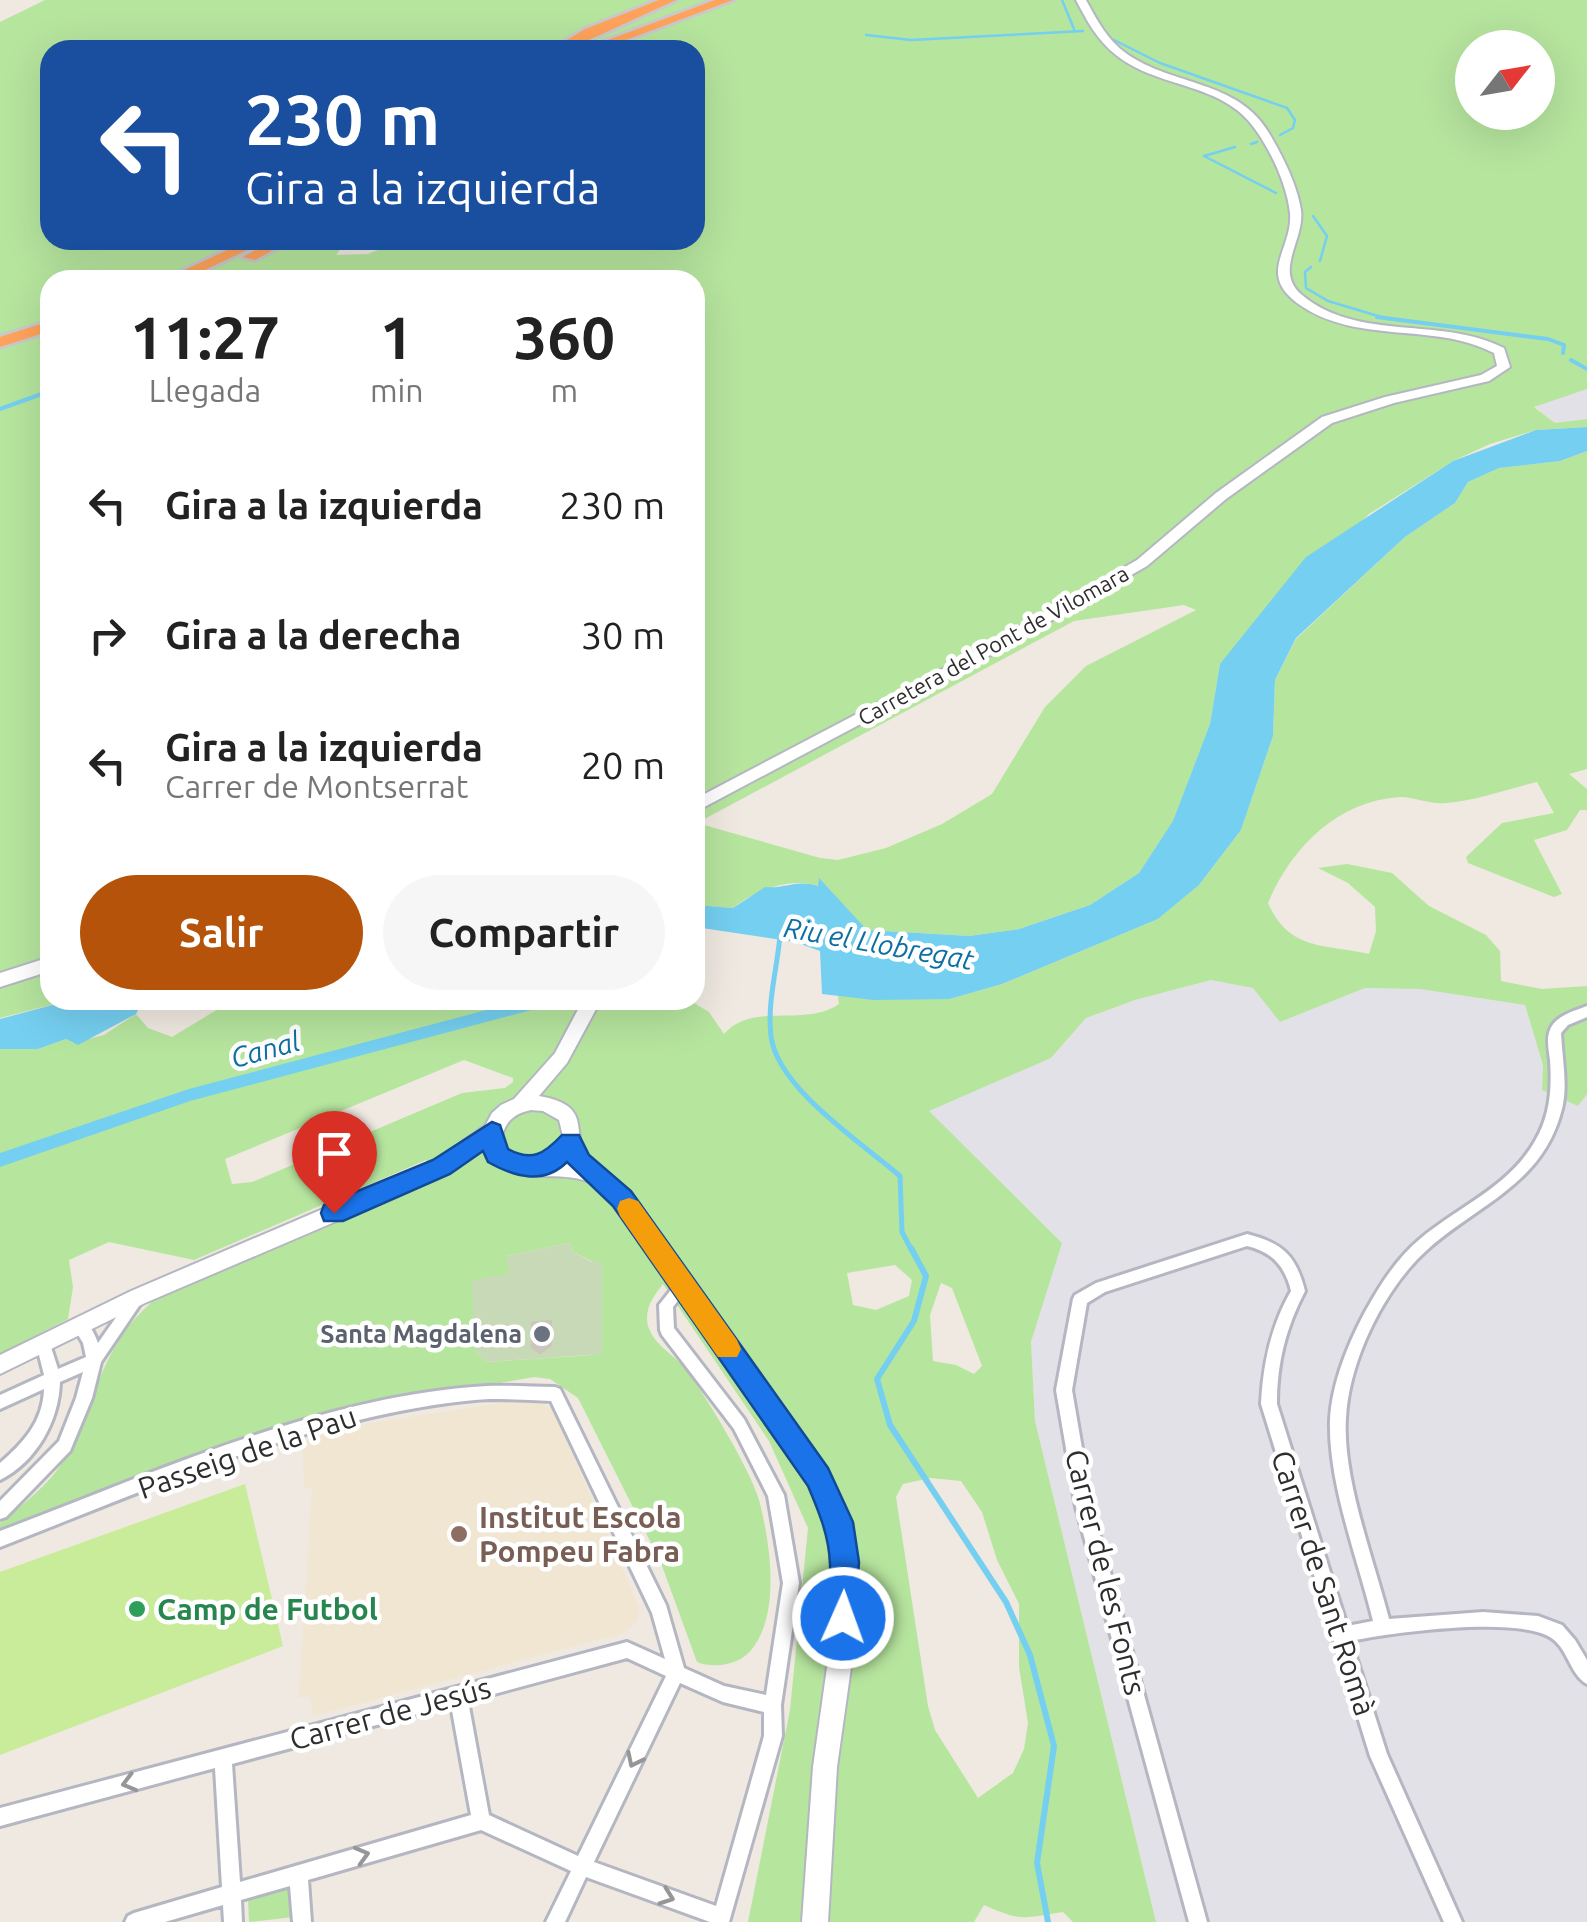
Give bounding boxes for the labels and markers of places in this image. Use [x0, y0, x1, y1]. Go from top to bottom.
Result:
pin [292, 1111, 377, 1214]
place label: Santa Magdalena [320, 1320, 522, 1348]
marker: Santa Magdalena [531, 1323, 553, 1345]
place label: Institut Escola Pompeu Fabra [479, 1500, 681, 1568]
marker: Institut Escola Pompeu Fabra [448, 1523, 470, 1545]
place label: Camp de Futbol [157, 1592, 378, 1626]
marker: Camp de Futbol [126, 1598, 148, 1620]

